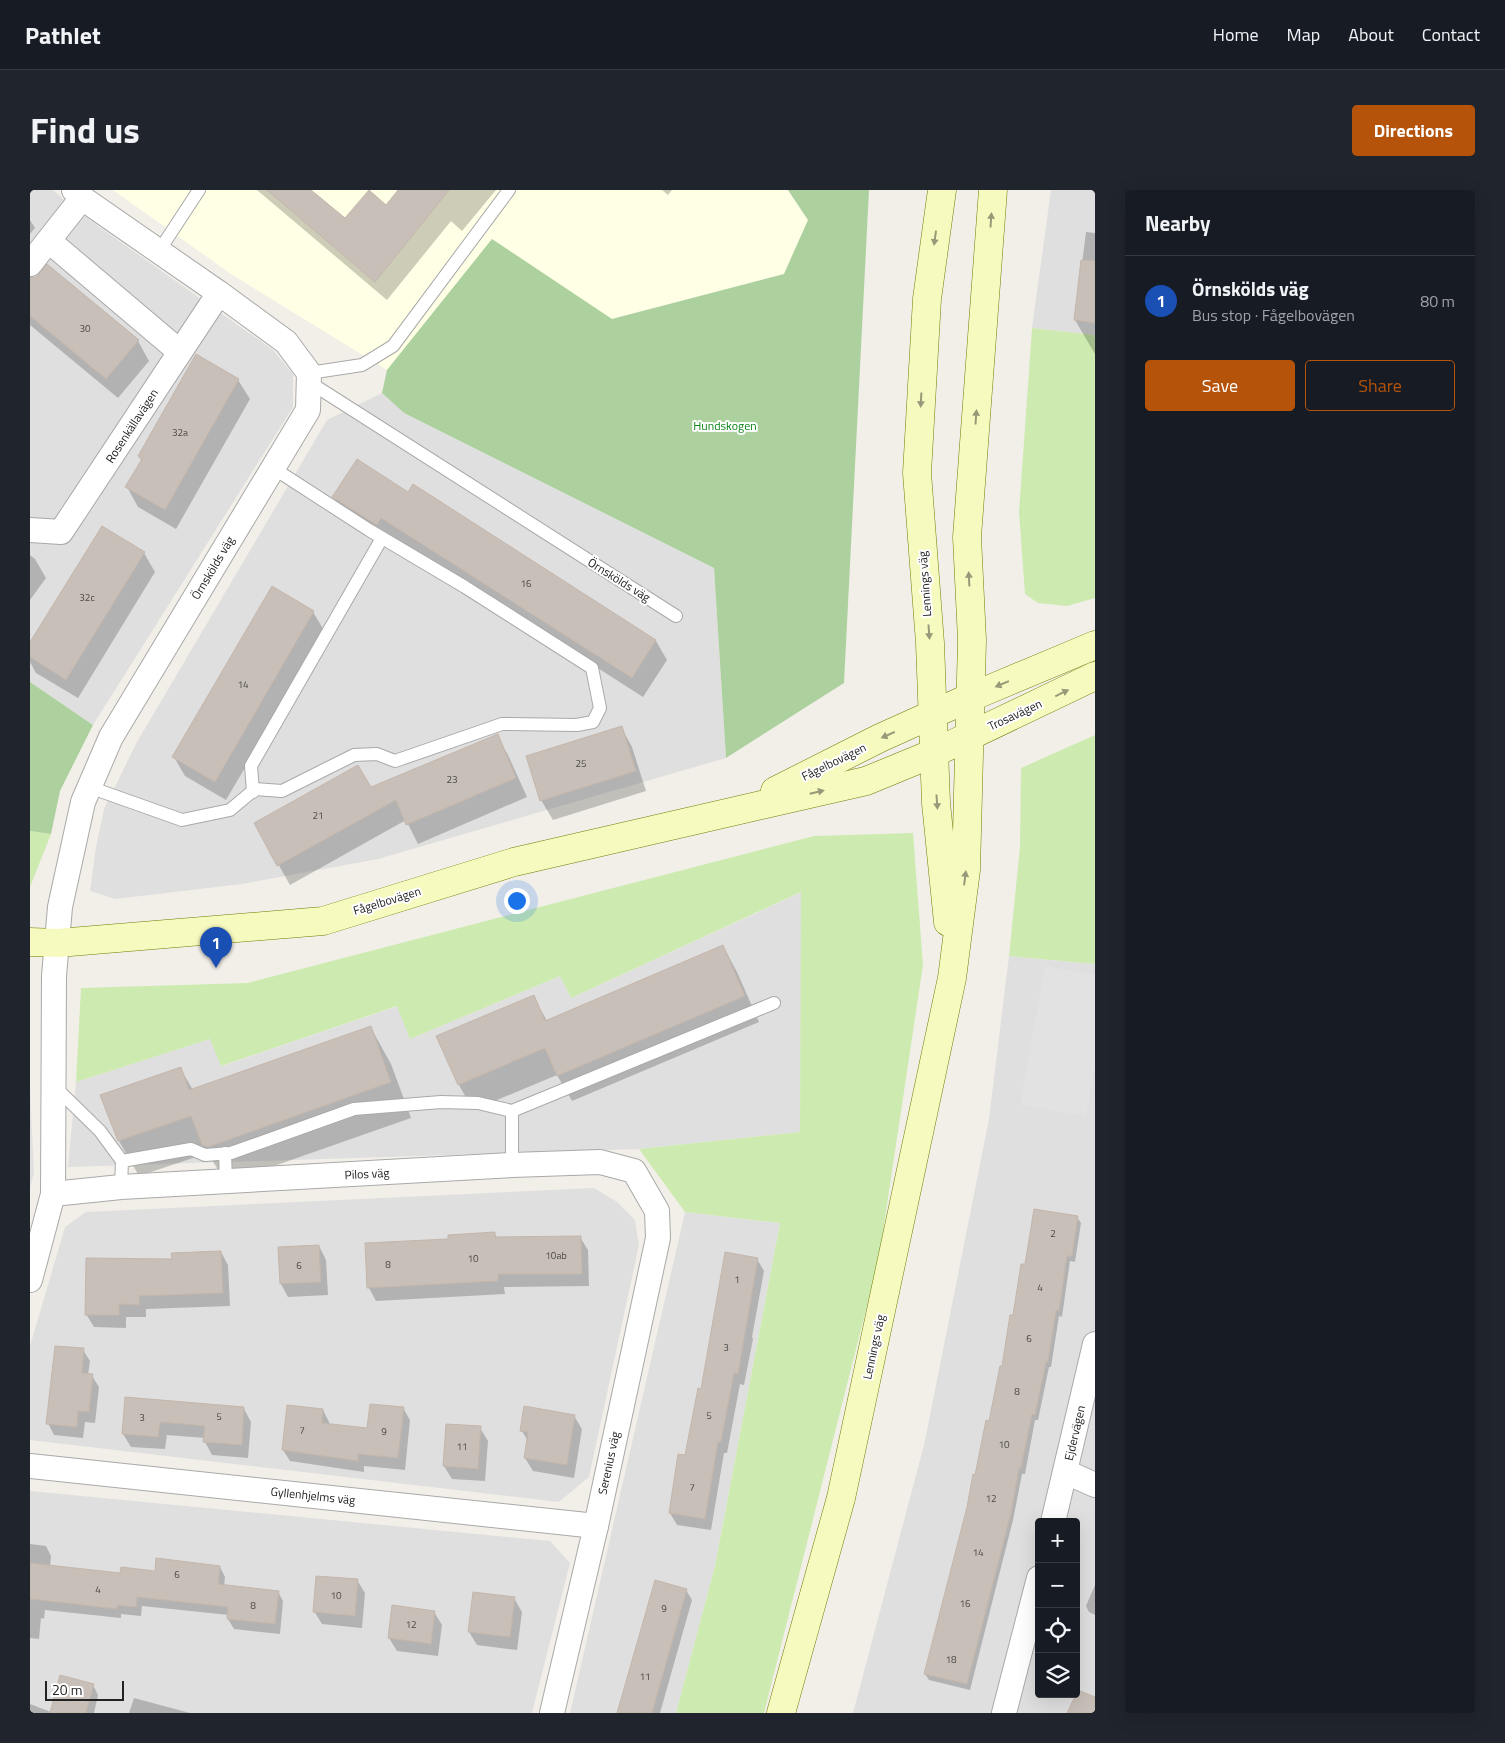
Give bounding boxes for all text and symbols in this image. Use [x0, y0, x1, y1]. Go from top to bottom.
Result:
text: Pathlet [25, 17, 101, 53]
text: Home [1213, 21, 1259, 48]
text: Map [1287, 21, 1320, 48]
text: About [1348, 21, 1394, 48]
text: Contact [1422, 21, 1480, 48]
text: Find us [30, 103, 140, 157]
button: Directions [1352, 105, 1475, 156]
text: Nearby [1145, 207, 1210, 239]
one-way arrow [987, 211, 995, 227]
one-way arrow [931, 231, 939, 247]
text: Örnskölds väg [1192, 274, 1309, 303]
text: 1 [1157, 289, 1165, 313]
text: 80 m [1420, 289, 1455, 313]
text: Bus stop · Fågelbovägen [1192, 303, 1355, 327]
house number: 30 [79, 321, 91, 336]
button: Save [1145, 360, 1295, 411]
button: Share [1305, 360, 1455, 411]
street label: Rosenkällavägen [100, 385, 163, 467]
one-way arrow [917, 392, 925, 408]
one-way arrow [973, 408, 981, 424]
park label: Hundskogen [693, 416, 757, 435]
house number: 32a [172, 425, 188, 440]
street label: Örnskölds väg [186, 532, 239, 603]
street label: Lennings väg [913, 550, 936, 618]
street label: Örnskölds väg [584, 553, 655, 607]
one-way arrow [965, 570, 973, 586]
house number: 16 [520, 576, 532, 591]
house number: 32c [79, 590, 95, 605]
one-way arrow [925, 624, 933, 640]
house number: 14 [237, 677, 249, 692]
one-way arrow [995, 681, 1009, 689]
one-way arrow [1054, 688, 1069, 697]
street label: Trosavägen [985, 694, 1045, 735]
one-way arrow [881, 731, 895, 739]
street label: Fågelbovägen [798, 738, 869, 785]
house number: 25 [575, 756, 587, 771]
house number: 23 [446, 772, 458, 787]
one-way arrow [810, 788, 825, 796]
one-way arrow [933, 794, 941, 810]
house number: 21 [312, 808, 324, 823]
one-way arrow [961, 869, 969, 885]
street label: Fågelbovägen [351, 881, 423, 920]
your location [504, 888, 530, 914]
pin: 1 [200, 927, 232, 968]
street label: Pilos väg [344, 1163, 390, 1184]
house number: 2 [1050, 1226, 1056, 1241]
house number: 10ab [545, 1248, 567, 1263]
house number: 10 [467, 1251, 479, 1266]
house number: 8 [385, 1257, 391, 1272]
house number: 6 [296, 1258, 302, 1273]
house number: 1 [734, 1272, 740, 1287]
house number: 4 [1037, 1280, 1043, 1295]
street label: Lennings väg [857, 1313, 890, 1381]
house number: 6 [1026, 1331, 1032, 1346]
house number: 3 [723, 1340, 729, 1355]
house number: 8 [1014, 1384, 1020, 1399]
street label: Ejdervägen [1059, 1403, 1090, 1462]
house number: 5 [706, 1408, 712, 1423]
house number: 5 [216, 1409, 222, 1424]
house number: 3 [139, 1410, 145, 1425]
house number: 7 [299, 1423, 305, 1438]
house number: 9 [381, 1424, 387, 1439]
street label: Serenius väg [593, 1430, 624, 1496]
house number: 10 [998, 1437, 1010, 1452]
house number: 11 [456, 1439, 468, 1454]
house number: 7 [689, 1480, 695, 1495]
street label: Gyllenhjelms väg [270, 1482, 356, 1509]
house number: 12 [985, 1491, 997, 1506]
map controls [1035, 1518, 1080, 1698]
button: + [1035, 1518, 1080, 1563]
house number: 14 [972, 1545, 984, 1560]
button: − [1035, 1563, 1080, 1608]
house number: 6 [174, 1567, 180, 1582]
house number: 4 [95, 1582, 101, 1597]
house number: 10 [330, 1588, 342, 1603]
house number: 16 [959, 1596, 971, 1611]
house number: 8 [250, 1598, 256, 1613]
house number: 9 [661, 1601, 667, 1616]
button: locate [1035, 1608, 1080, 1653]
house number: 12 [405, 1617, 417, 1632]
house number: 18 [945, 1652, 957, 1667]
button: layers [1035, 1653, 1080, 1698]
house number: 11 [639, 1669, 651, 1684]
scale bar [45, 1678, 124, 1701]
text: 20 m [52, 1679, 82, 1700]

